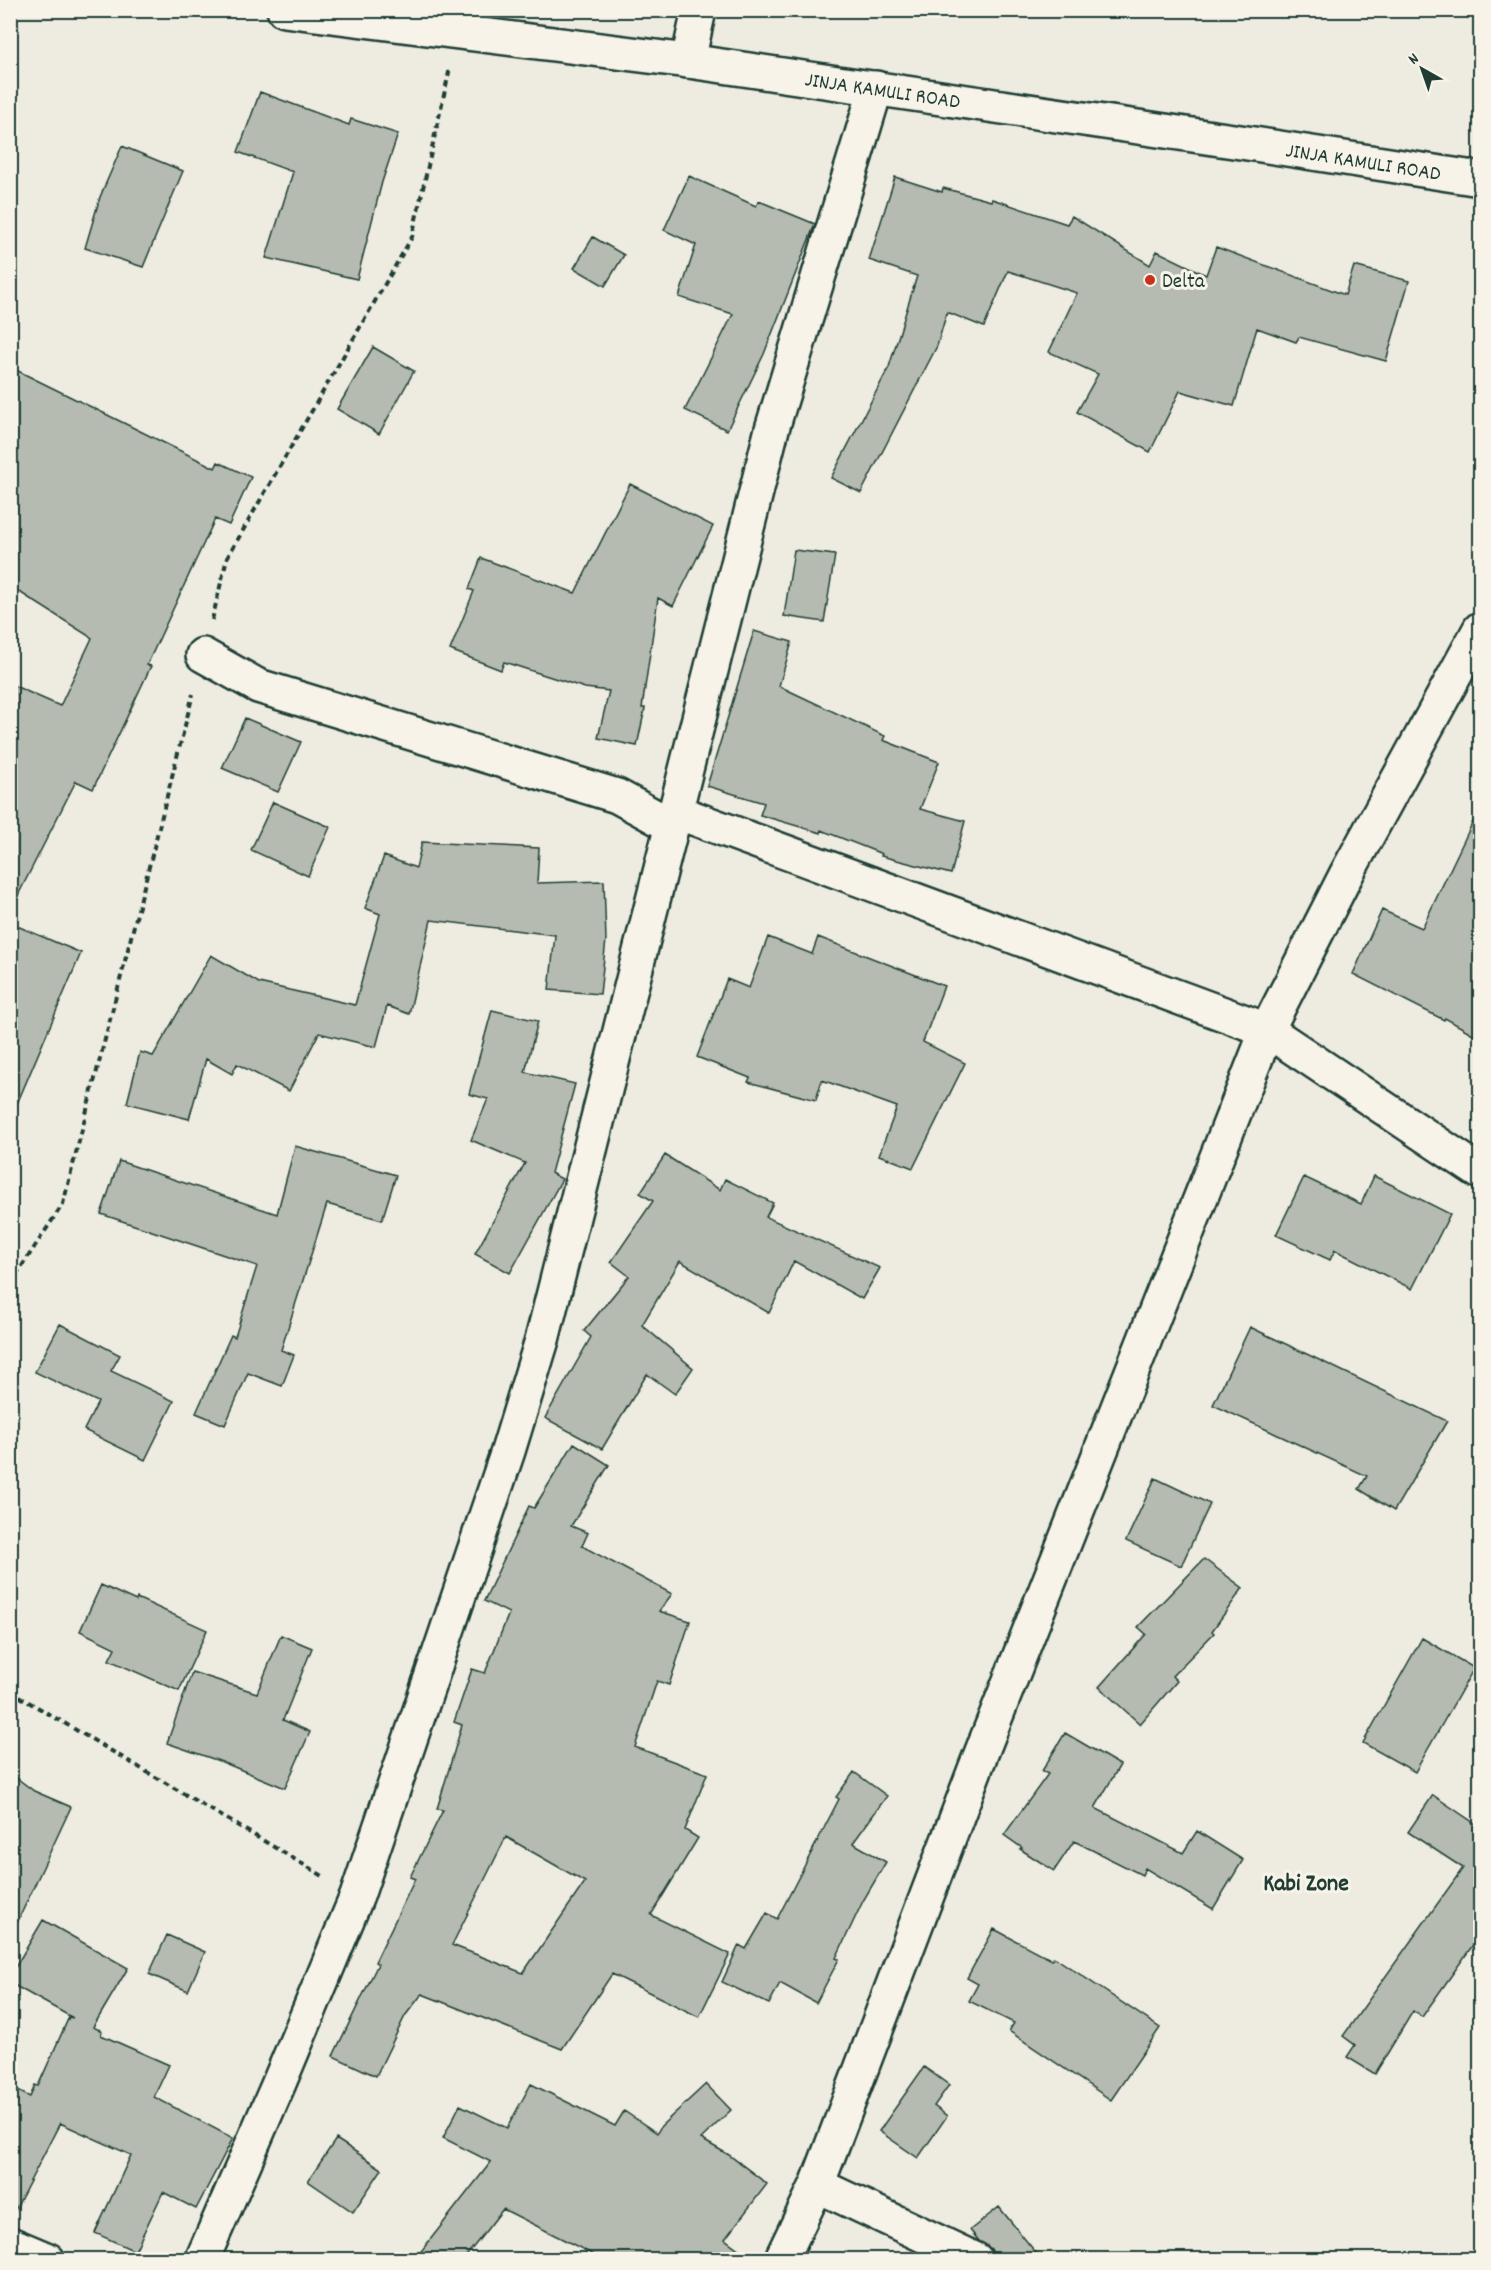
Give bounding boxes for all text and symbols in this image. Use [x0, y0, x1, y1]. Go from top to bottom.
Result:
north arrow [1392, 39, 1452, 99]
text: N [1404, 48, 1424, 71]
street label: JINJA KAMULI ROAD [803, 66, 962, 119]
street label: JINJA KAMULI ROAD [1283, 137, 1443, 191]
place label: Delta [1162, 268, 1206, 298]
marker: Delta [1143, 273, 1157, 287]
district label: Kabi Zone [1263, 1868, 1349, 1902]

